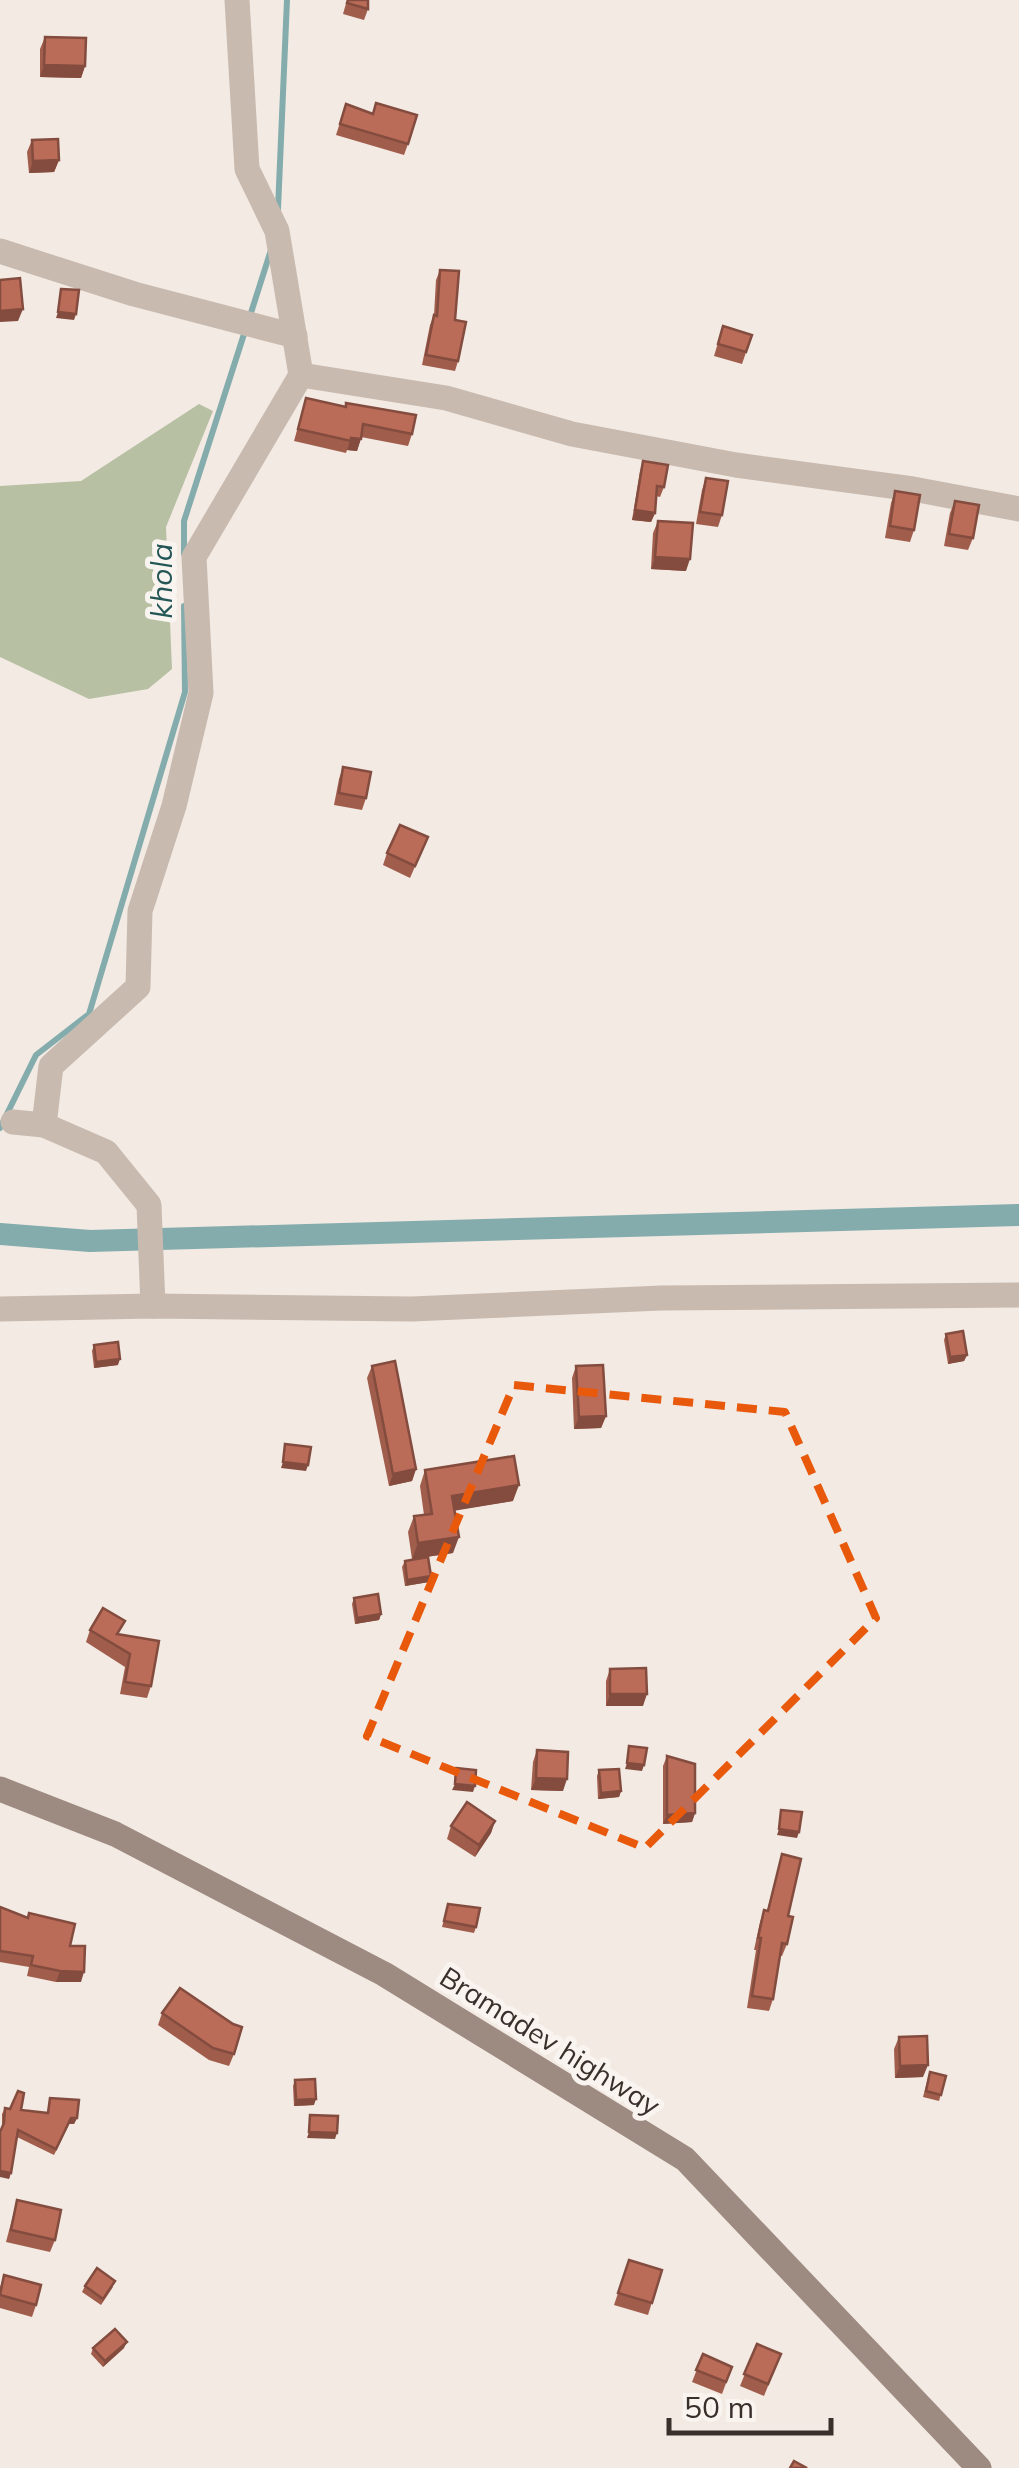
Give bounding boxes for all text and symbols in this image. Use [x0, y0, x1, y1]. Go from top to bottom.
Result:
water label: khola [142, 543, 180, 619]
street label: Bramadev highway [434, 1959, 667, 2123]
scale bar [669, 2373, 832, 2435]
text: 50 m [684, 2388, 754, 2426]

